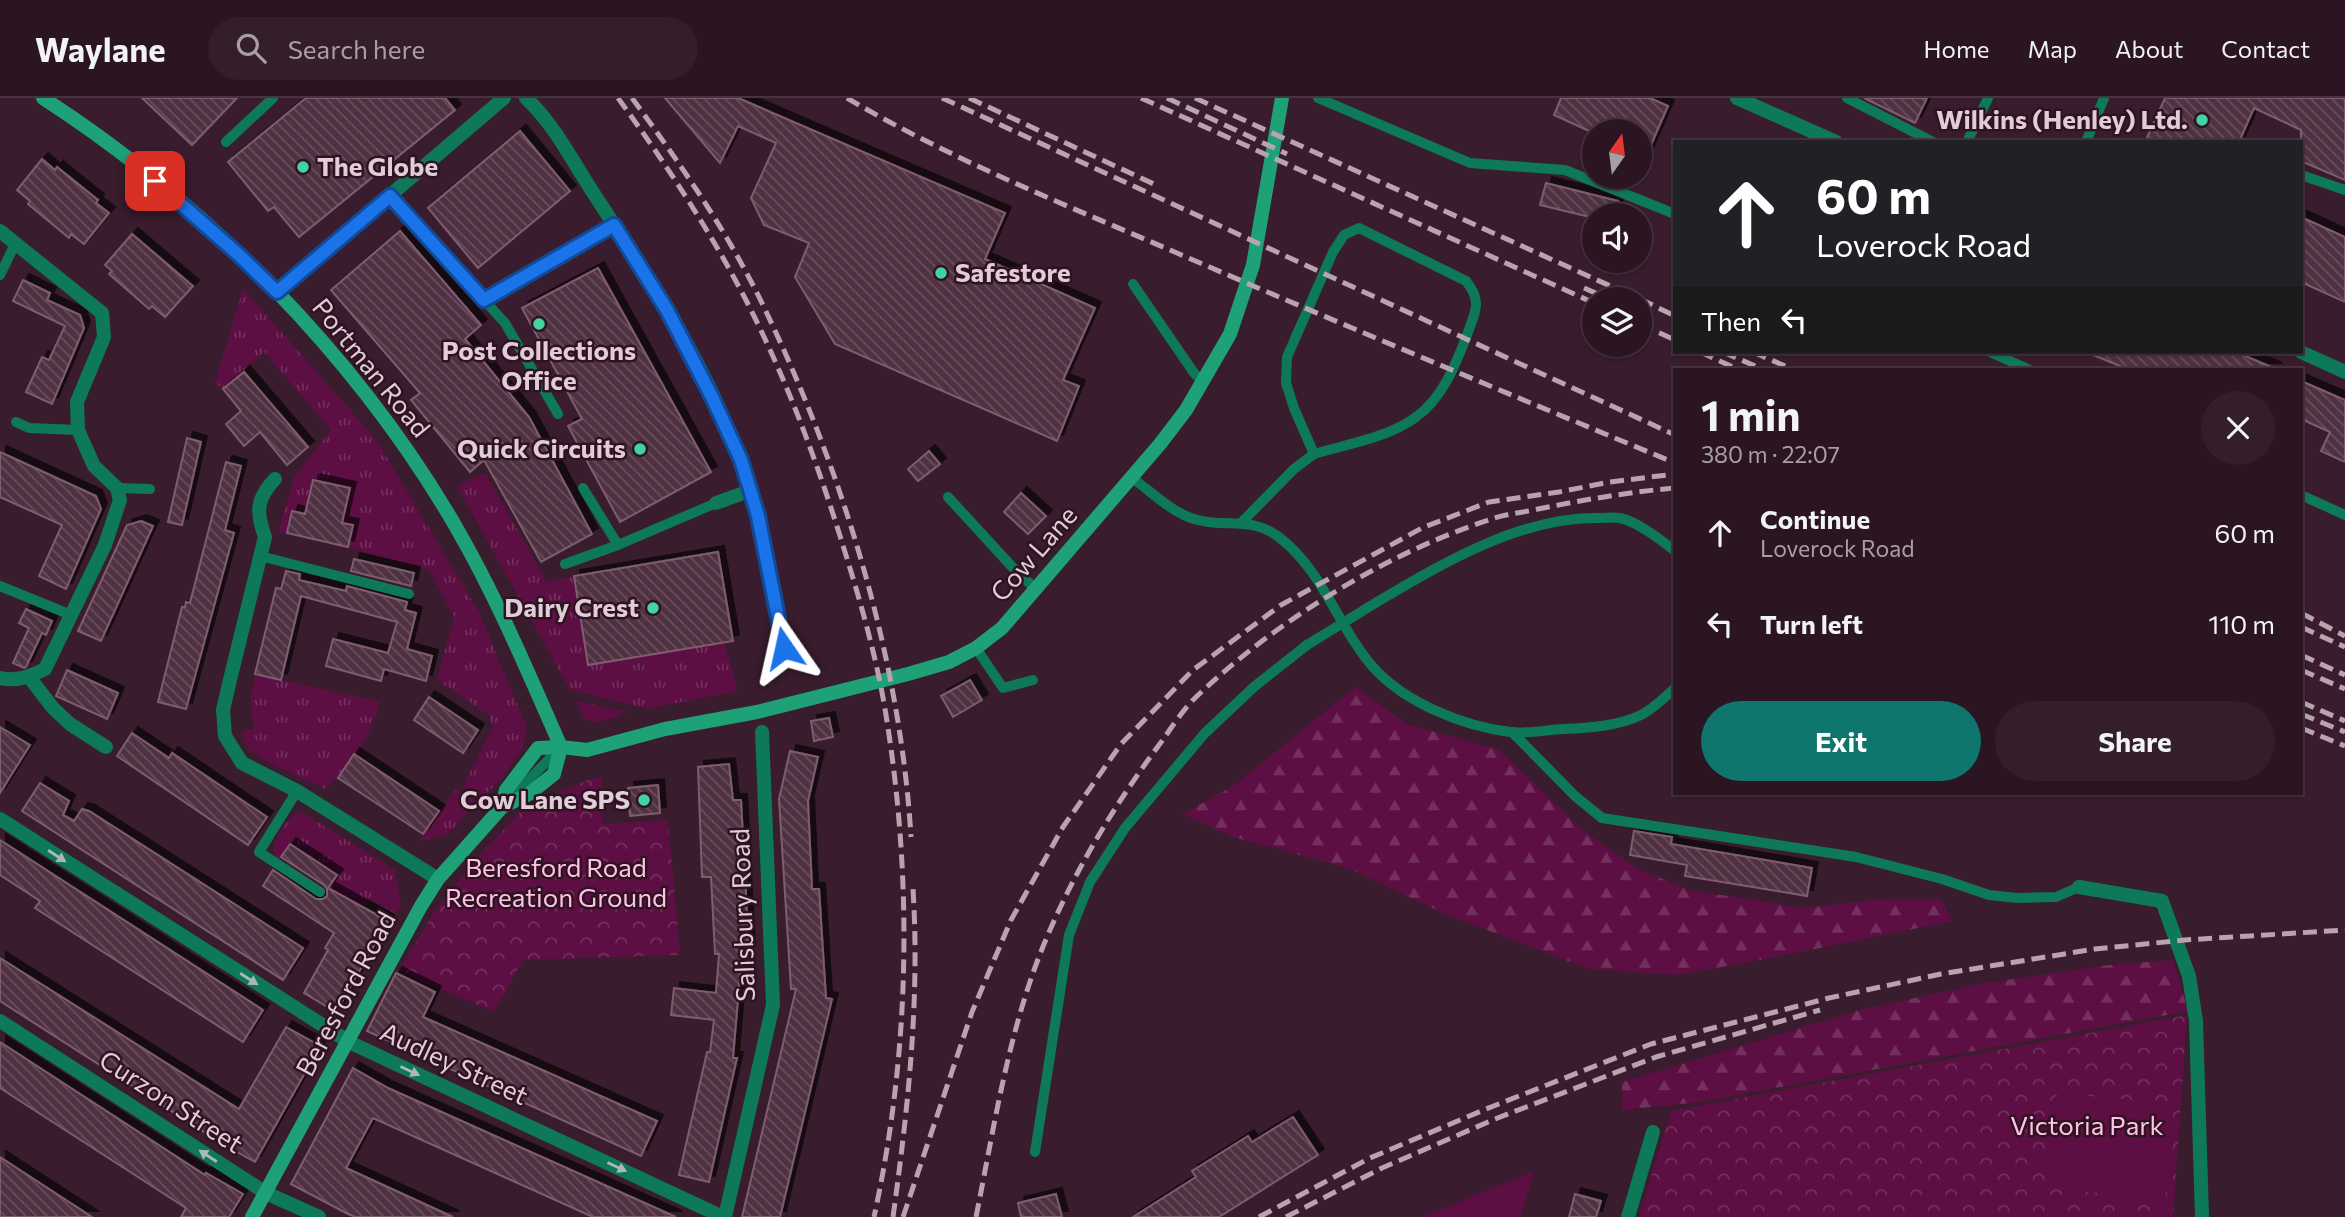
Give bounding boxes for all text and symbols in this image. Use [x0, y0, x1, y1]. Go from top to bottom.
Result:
search box [208, 17, 698, 80]
text: Waylane [35, 28, 166, 69]
icon: search [232, 29, 270, 67]
text: Search here [288, 33, 425, 64]
text: Home [1924, 34, 1990, 63]
text: Map [2028, 34, 2077, 63]
text: About [2115, 34, 2183, 63]
text: Contact [2221, 34, 2310, 63]
place label: Wilkins (Henley) Ltd. [1936, 103, 2188, 134]
marker: Wilkins (Henley) Ltd. [2194, 112, 2210, 128]
north arrow [1582, 119, 1652, 189]
map controls [1582, 119, 1652, 357]
place label: The Globe [317, 150, 438, 181]
pin [125, 151, 185, 211]
marker: The Globe [295, 159, 311, 175]
icon: arrive [136, 162, 174, 200]
text: 60 m [1816, 164, 1931, 224]
icon: ahead [1701, 168, 1792, 259]
button: sound [1582, 203, 1652, 273]
text: Loverock Road [1816, 224, 2031, 264]
place label: Safestore [955, 256, 1071, 287]
marker: Safestore [933, 265, 949, 281]
button: layers [1582, 287, 1652, 357]
street label: Portman Road [307, 292, 437, 443]
icon: left [1775, 301, 1813, 339]
text: Then [1701, 305, 1761, 336]
marker: Post Collections Office [531, 316, 547, 332]
place label: Post Collections Office [442, 334, 636, 395]
text: 1 min [1701, 388, 1801, 440]
button: close [2201, 391, 2275, 465]
place label: Quick Circuits [457, 432, 626, 463]
text: 380 m · 22:07 [1701, 440, 1840, 468]
marker: Quick Circuits [632, 441, 648, 457]
street label: Cow Lane [983, 499, 1083, 607]
text: Continue [1760, 503, 1870, 534]
icon: ahead [1701, 514, 1739, 552]
text: 60 m [2215, 517, 2275, 548]
text: Loverock Road [1760, 534, 1915, 562]
place label: Dairy Crest [504, 591, 639, 622]
marker: Dairy Crest [645, 600, 661, 616]
icon: left [1701, 605, 1739, 643]
text: Turn left [1760, 608, 1863, 639]
text: 110 m [2208, 608, 2275, 639]
position arrow [747, 611, 821, 685]
button: Exit [1701, 701, 1981, 781]
button: Share [1995, 701, 2275, 781]
place label: Cow Lane SPS [460, 783, 630, 814]
marker: Cow Lane SPS [636, 792, 652, 808]
street label: Salisbury Road [723, 828, 760, 1002]
one-way arrow [48, 849, 67, 862]
park label: Beresford Road Recreation Ground [445, 851, 667, 912]
street label: Beresford Road [288, 906, 401, 1081]
one-way arrow [239, 972, 259, 985]
street label: Audley Street [376, 1015, 533, 1110]
street label: Curzon Street [94, 1043, 249, 1159]
one-way arrow [400, 1066, 421, 1077]
park label: Victoria Park [2010, 1109, 2164, 1140]
one-way arrow [199, 1149, 218, 1162]
one-way arrow [607, 1161, 627, 1173]

